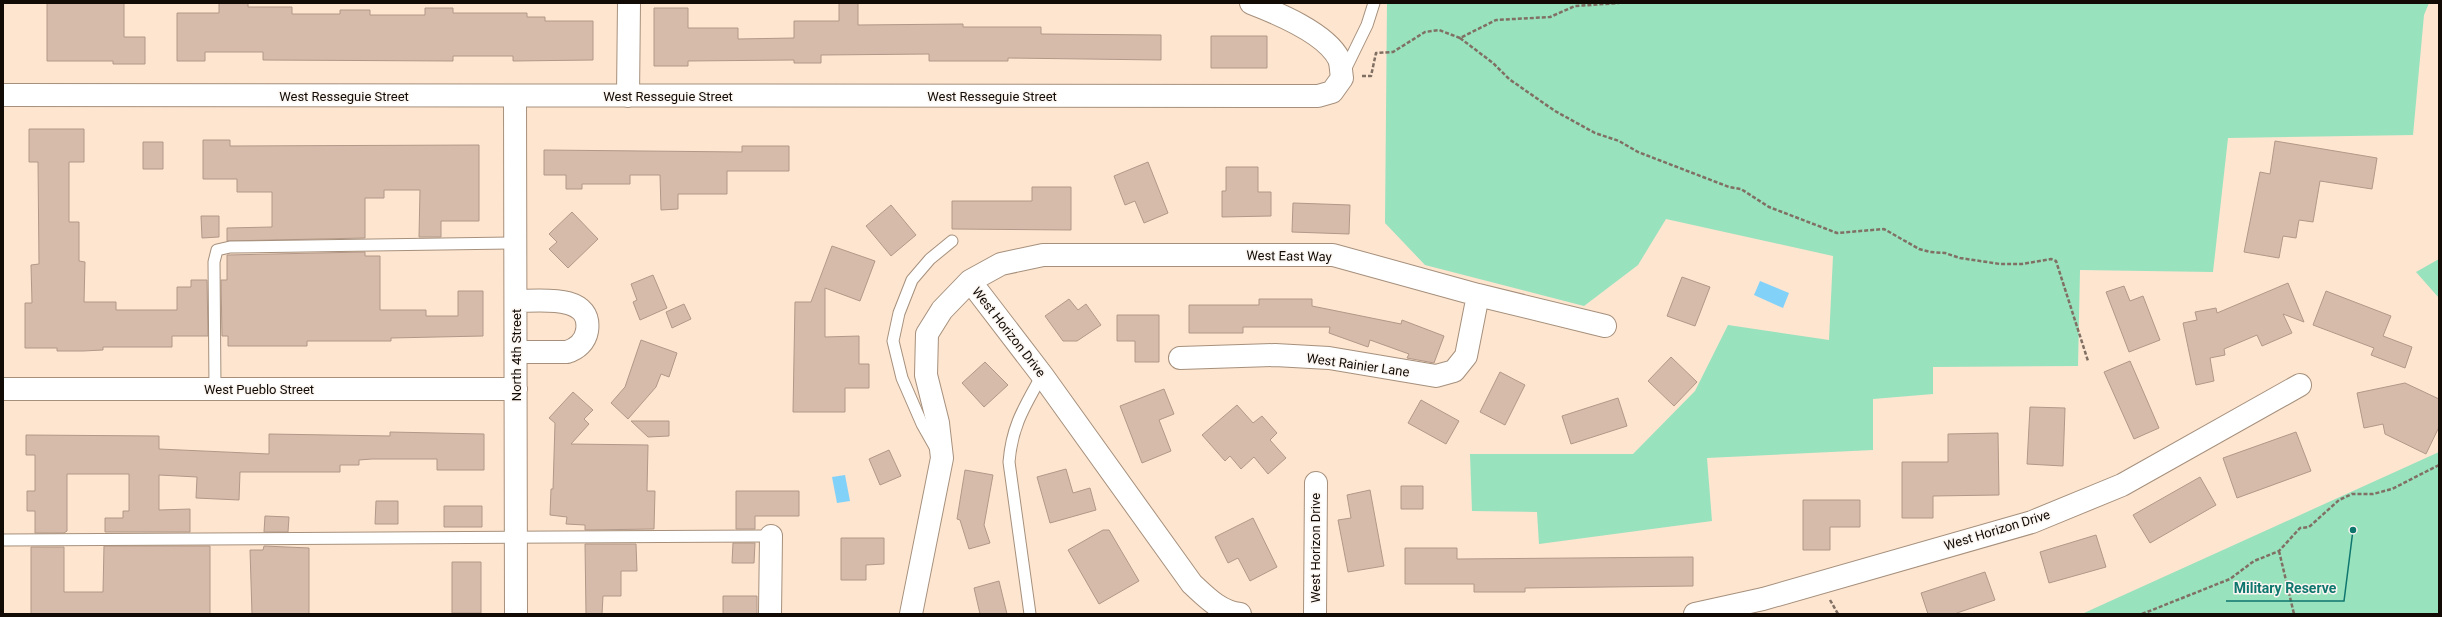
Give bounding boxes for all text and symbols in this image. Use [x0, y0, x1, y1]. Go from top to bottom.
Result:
street label: West Resseguie Street [279, 89, 409, 104]
street label: West Resseguie Street [603, 89, 733, 104]
street label: West Resseguie Street [927, 89, 1057, 104]
street label: West East Way [1246, 248, 1332, 264]
street label: West Horizon Drive [969, 284, 1049, 380]
street label: North 4th Street [509, 309, 524, 401]
street label: West Rainier Lane [1306, 350, 1410, 380]
street label: West Pueblo Street [204, 382, 314, 397]
street label: West Horizon Drive [1308, 493, 1323, 603]
street label: West Horizon Drive [1942, 507, 2052, 553]
callout: Military Reserve [2226, 575, 2344, 601]
text: Military Reserve [2234, 580, 2337, 596]

